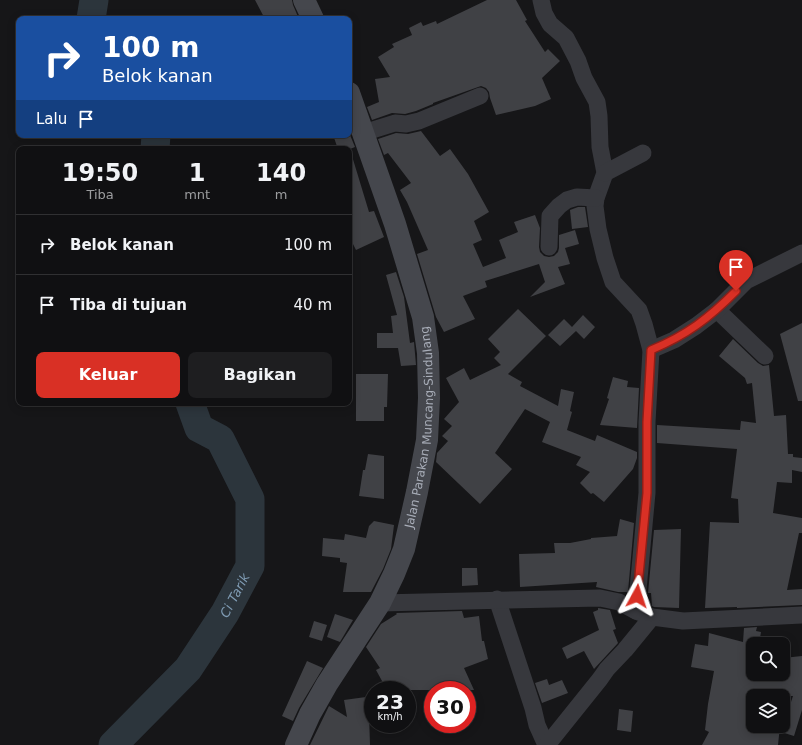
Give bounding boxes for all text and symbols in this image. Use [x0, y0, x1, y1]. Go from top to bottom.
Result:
text: 100 m [102, 31, 199, 64]
icon: right [36, 32, 88, 84]
text: Belok kanan [102, 65, 213, 86]
icon: arrive [75, 108, 97, 130]
text: Lalu [36, 110, 67, 128]
text: 19:50 [62, 159, 138, 187]
text: 1 [189, 159, 205, 187]
text: 140 [256, 159, 306, 187]
text: Tiba [86, 187, 114, 202]
text: mnt [184, 187, 210, 202]
text: m [275, 187, 287, 202]
icon: right [36, 234, 58, 256]
text: Belok kanan [70, 236, 174, 254]
text: 100 m [284, 236, 332, 254]
pin [719, 250, 753, 291]
icon: arrive [725, 256, 747, 278]
icon: arrive [36, 294, 58, 316]
text: Tiba di tujuan [70, 296, 187, 314]
text: 40 m [294, 296, 332, 314]
street label: Jalan Parakan Muncang-Sindulang [402, 325, 436, 530]
button: Keluar [36, 352, 180, 398]
button: Bagikan [188, 352, 332, 398]
water label: Ci Tarik [217, 570, 253, 620]
position arrow [616, 575, 658, 617]
map controls [746, 637, 790, 733]
button: search [746, 637, 790, 681]
speed limit sign: 30 [424, 681, 476, 733]
button: layers [746, 689, 790, 733]
text: 23 [376, 690, 404, 714]
text: km/h [377, 711, 403, 722]

